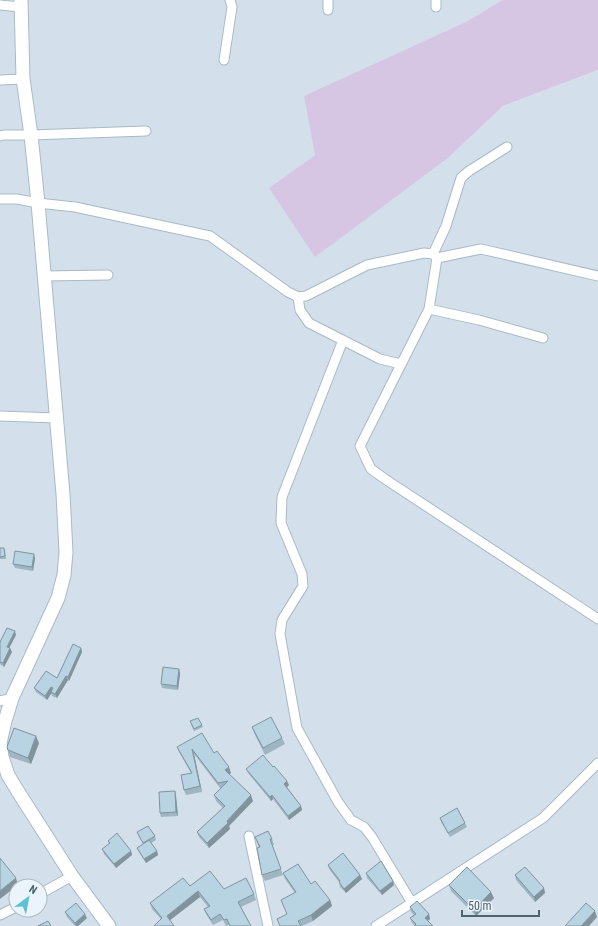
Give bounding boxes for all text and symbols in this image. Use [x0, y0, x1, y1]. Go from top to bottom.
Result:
north arrow [8, 878, 48, 918]
text: N [27, 883, 40, 897]
scale bar [462, 892, 539, 918]
text: 50 m [468, 899, 492, 913]

